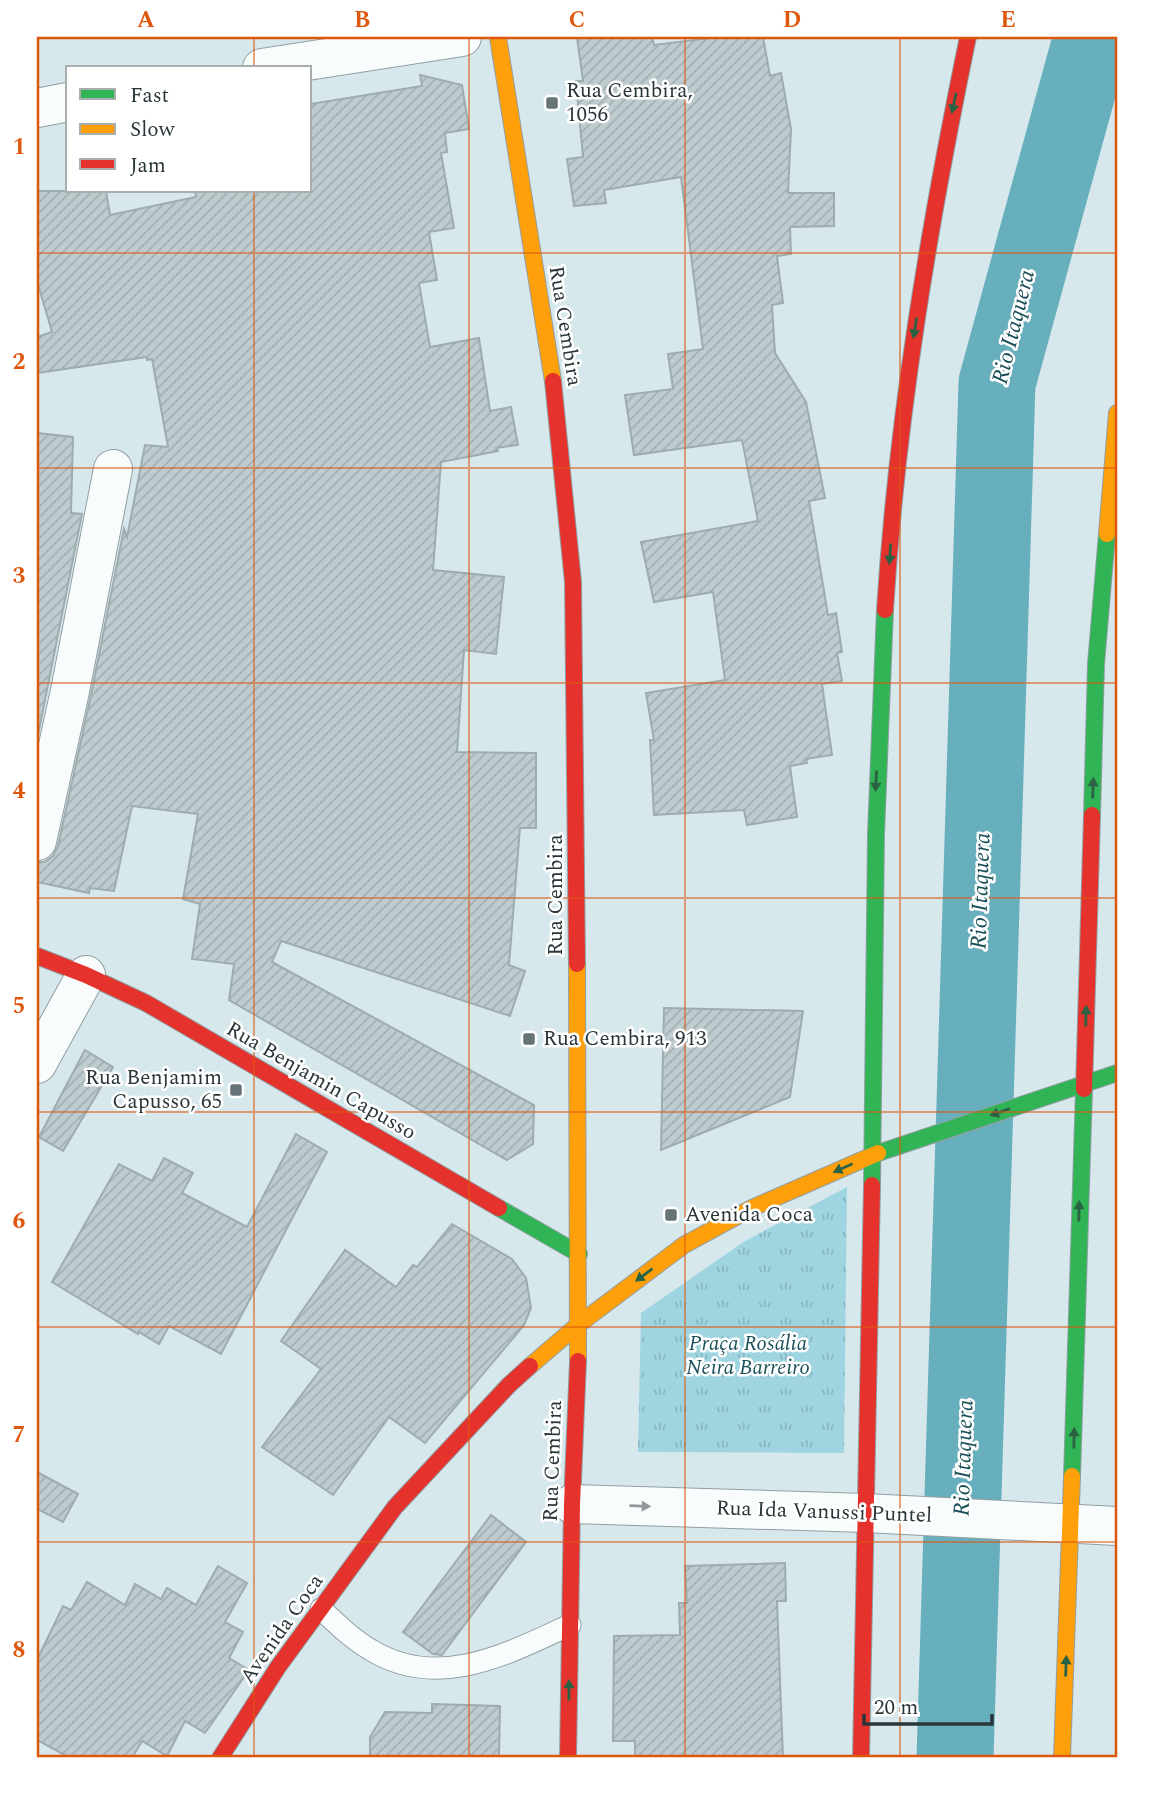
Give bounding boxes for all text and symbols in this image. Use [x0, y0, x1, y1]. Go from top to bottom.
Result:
text: A [137, 3, 155, 38]
text: B [354, 3, 370, 38]
text: C [569, 3, 585, 38]
text: D [783, 3, 801, 38]
text: E [1000, 3, 1016, 38]
legend [66, 66, 312, 192]
place label: Rua Cembira, 1056 [566, 75, 693, 131]
text: Fast [130, 80, 169, 112]
one-way arrow [948, 92, 959, 114]
marker: Rua Cembira, 1056 [544, 95, 560, 111]
text: Slow [130, 114, 176, 146]
text: 1 [13, 130, 25, 165]
text: Jam [130, 150, 166, 182]
street label: Rua Cembira [540, 263, 590, 389]
water label: Rio Itaquera [983, 266, 1045, 388]
one-way arrow [909, 317, 920, 339]
text: 2 [13, 345, 26, 380]
one-way arrow [884, 543, 895, 565]
text: 3 [13, 559, 26, 594]
one-way arrow [871, 770, 882, 792]
text: 4 [13, 774, 26, 809]
one-way arrow [1087, 777, 1098, 799]
water label: Rio Itaquera [961, 832, 1001, 950]
street label: Rua Cembira [540, 833, 572, 956]
text: 5 [13, 989, 25, 1024]
one-way arrow [1080, 1004, 1091, 1026]
street label: Rua Benjamin Capusso [220, 1013, 422, 1149]
place label: Rua Cembira, 913 [543, 1023, 707, 1055]
marker: Rua Cembira, 913 [521, 1031, 537, 1047]
place label: Rua Benjamim Capusso, 65 [85, 1062, 222, 1118]
marker: Rua Benjamim Capusso, 65 [228, 1082, 244, 1098]
one-way arrow [989, 1107, 1010, 1118]
one-way arrow [833, 1163, 854, 1174]
place label: Avenida Coca [685, 1199, 814, 1231]
one-way arrow [1074, 1200, 1085, 1222]
text: 6 [13, 1204, 26, 1239]
marker: Avenida Coca [663, 1207, 679, 1223]
one-way arrow [635, 1268, 653, 1282]
park label: Praça Rosália Neira Barreiro [686, 1328, 810, 1384]
street label: Rua Cembira [535, 1399, 571, 1522]
water label: Rio Itaquera [944, 1399, 984, 1517]
text: 7 [13, 1418, 25, 1453]
one-way arrow [1068, 1427, 1079, 1449]
street label: Rua Ida Vanussi Puntel [715, 1492, 933, 1532]
one-way arrow [630, 1500, 652, 1511]
street label: Avenida Coca [232, 1567, 332, 1691]
text: 8 [13, 1633, 25, 1668]
one-way arrow [1060, 1654, 1072, 1676]
one-way arrow [563, 1679, 575, 1701]
scale bar [864, 1683, 991, 1727]
text: 20 m [874, 1692, 918, 1724]

